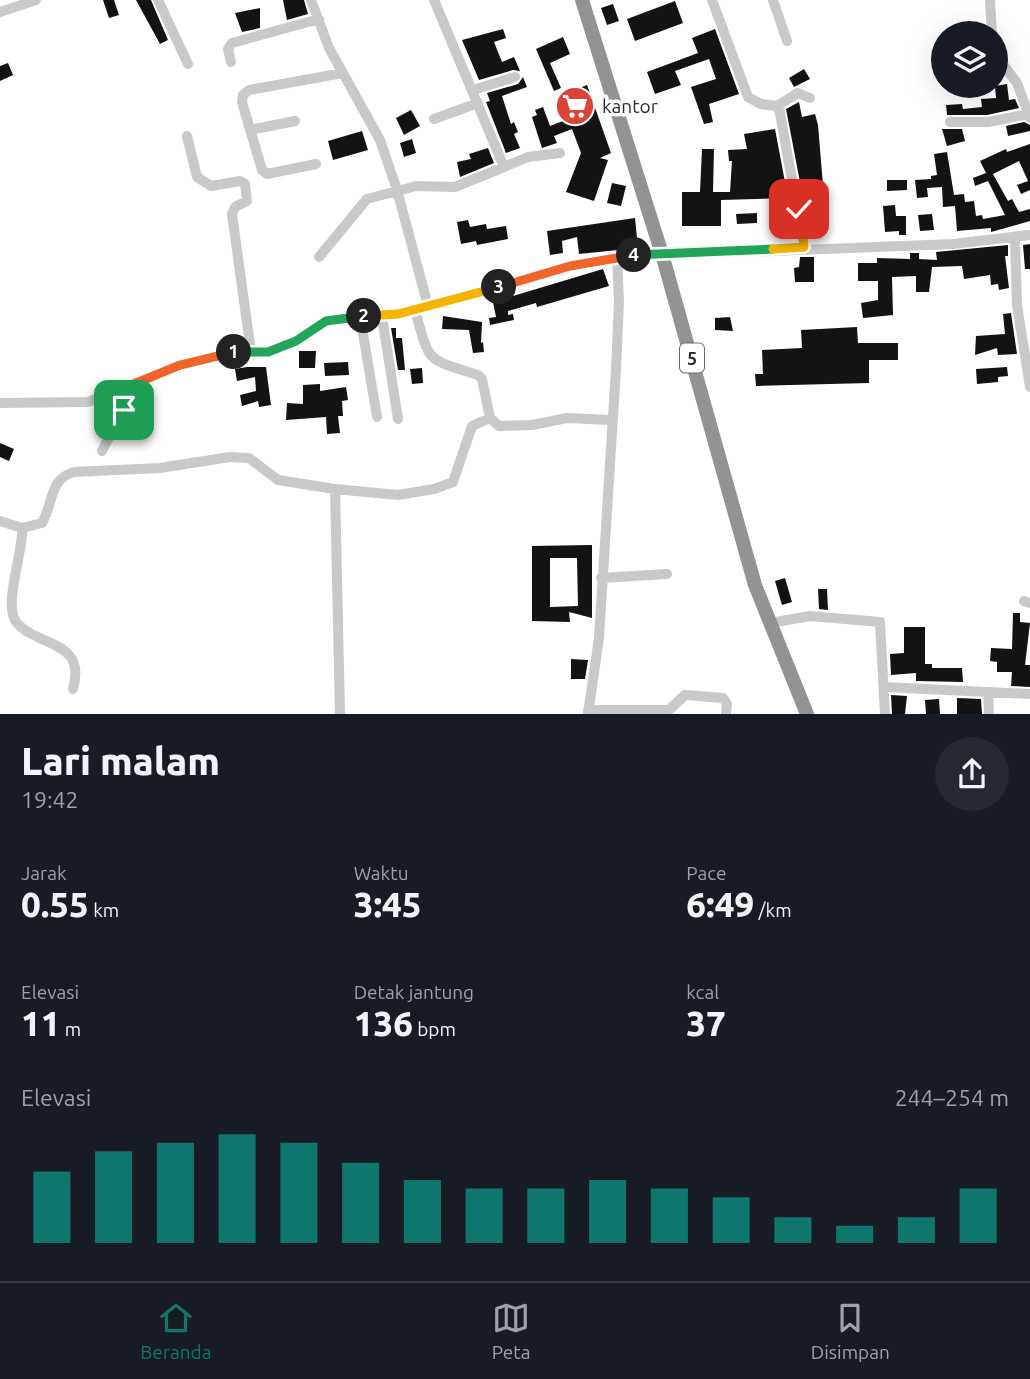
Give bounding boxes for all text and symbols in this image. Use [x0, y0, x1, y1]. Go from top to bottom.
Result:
map controls [931, 21, 1008, 98]
button: layers [931, 21, 1008, 98]
supermarket icon: kantor [554, 85, 596, 127]
place label: kantor [602, 95, 658, 117]
pin [769, 179, 829, 239]
icon: check [780, 190, 818, 228]
pin: 4 [616, 238, 652, 272]
text: 4 [628, 243, 639, 265]
pin: 3 [482, 270, 516, 304]
text: 3 [493, 275, 504, 297]
pin: 2 [346, 298, 382, 334]
text: 2 [358, 304, 369, 326]
pin: 1 [216, 334, 252, 370]
text: 1 [228, 340, 239, 362]
road number: 5 [680, 344, 704, 372]
pin [94, 380, 154, 440]
icon: arrive [105, 391, 143, 429]
button: share [935, 737, 1009, 811]
text: Lari malam [21, 740, 220, 782]
text: 19:42 [21, 787, 79, 812]
text: Jarak [21, 862, 67, 884]
text: Waktu [354, 862, 409, 884]
text: Pace [686, 862, 727, 884]
text: 0.55 [21, 884, 89, 924]
text: 3:45 [354, 884, 422, 924]
text: 6:49 [686, 884, 754, 924]
text: km [89, 899, 119, 921]
text: /km [754, 899, 792, 921]
text: Elevasi [21, 981, 79, 1003]
text: Detak jantung [354, 981, 474, 1003]
text: kcal [686, 981, 719, 1003]
text: 11 [21, 1003, 60, 1043]
text: 136 [354, 1003, 413, 1043]
text: 37 [686, 1003, 726, 1043]
text: m [60, 1018, 81, 1040]
text: bpm [413, 1018, 456, 1040]
text: Elevasi [21, 1085, 91, 1110]
text: 244–254 m [895, 1085, 1009, 1110]
tab: Beranda [140, 1299, 211, 1363]
tab: Peta [492, 1299, 530, 1363]
tab: Disimpan [811, 1299, 890, 1363]

